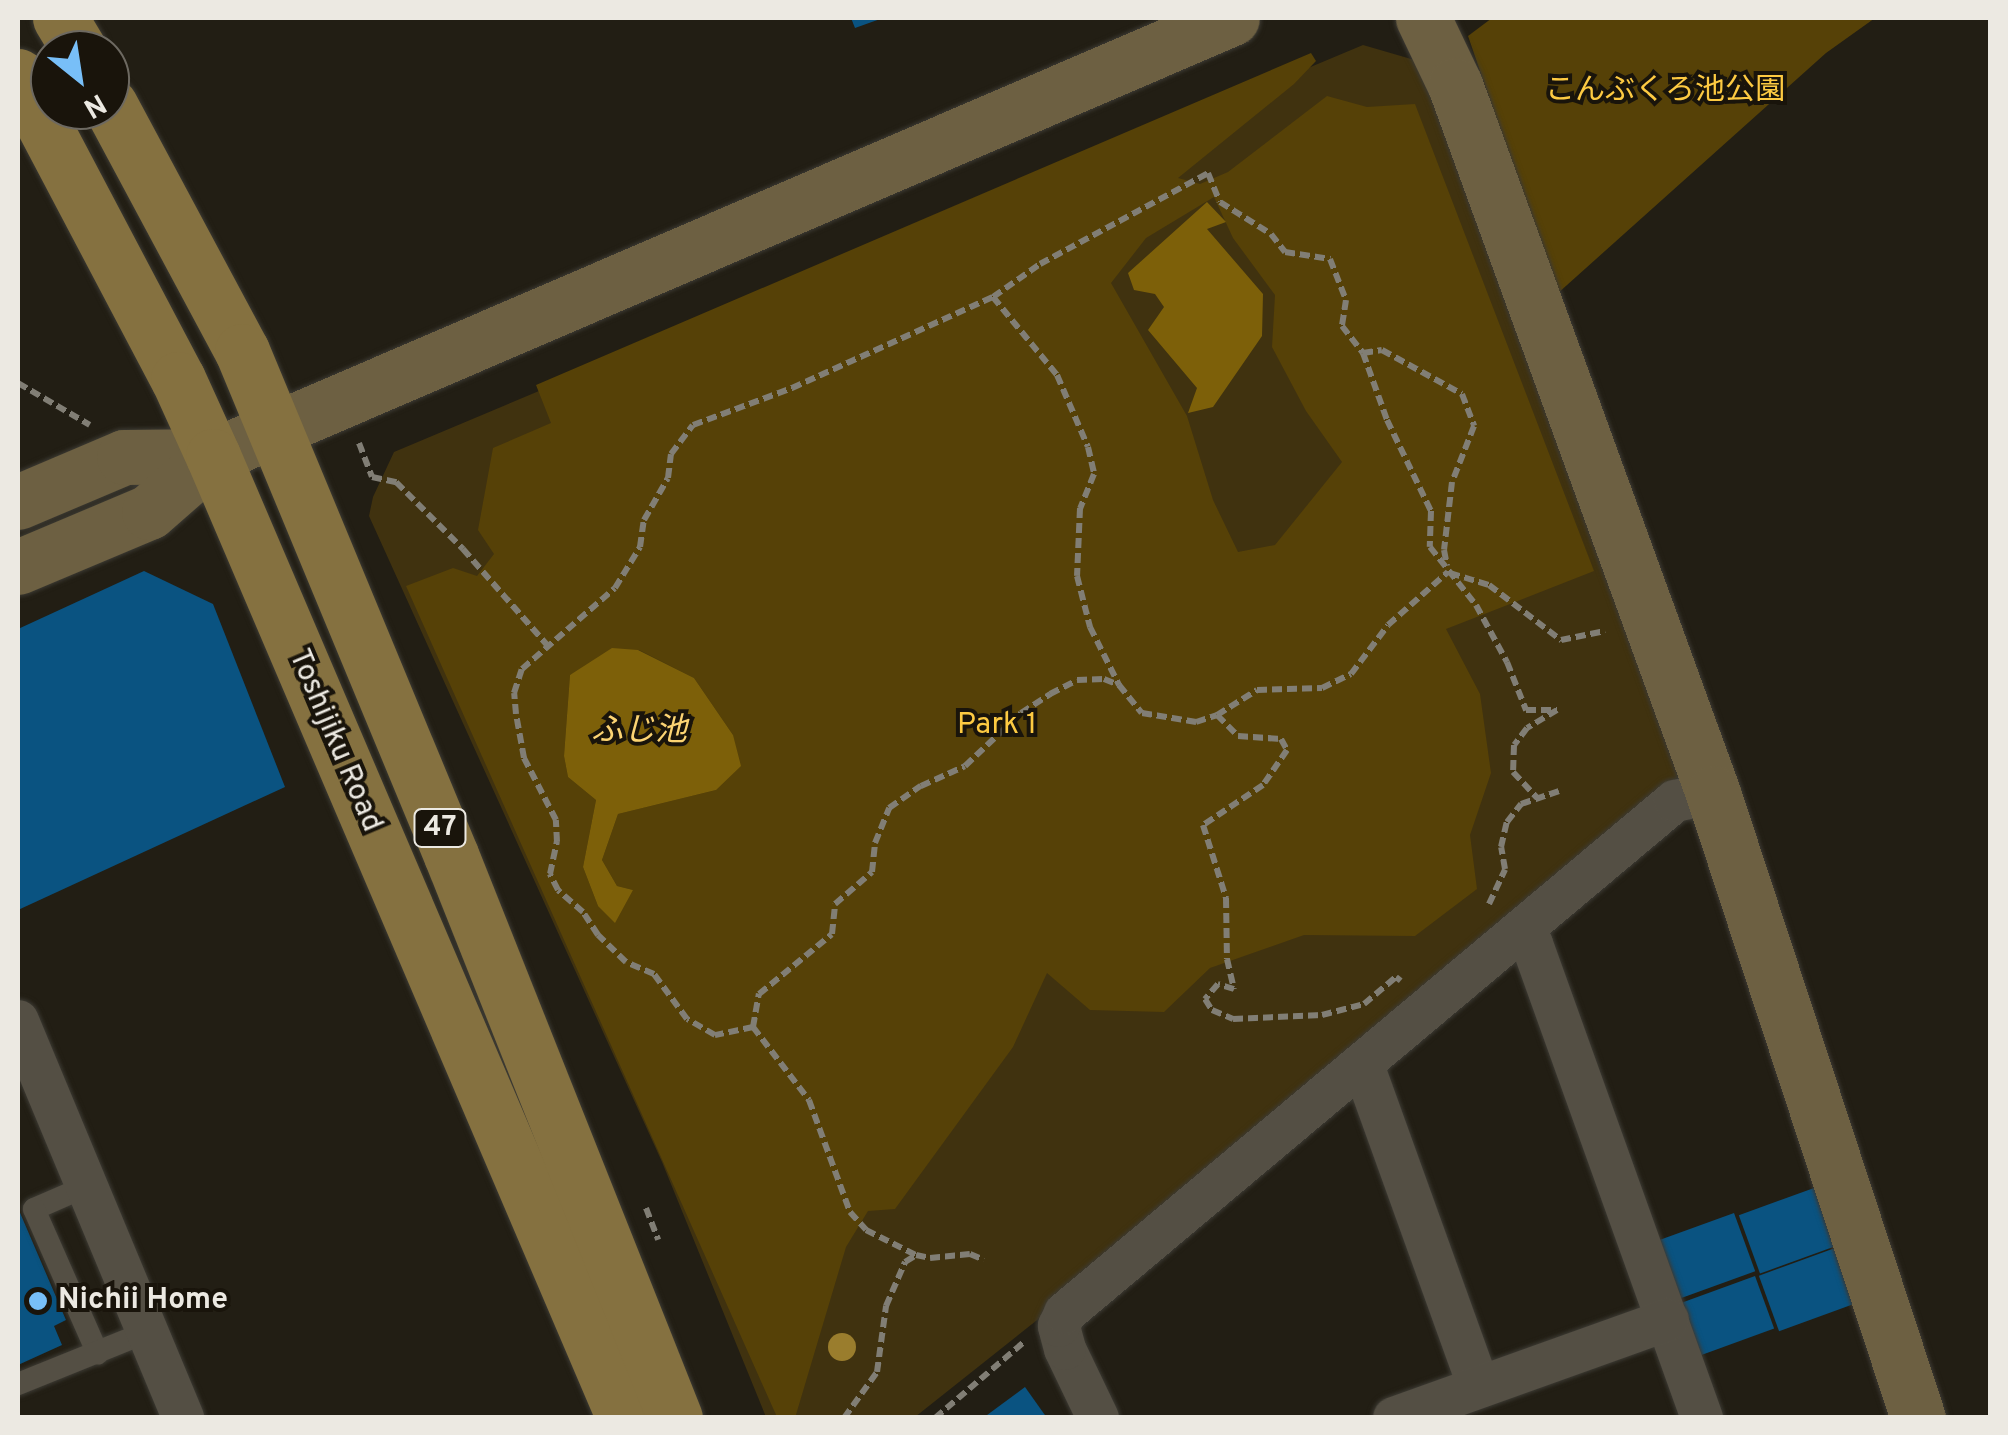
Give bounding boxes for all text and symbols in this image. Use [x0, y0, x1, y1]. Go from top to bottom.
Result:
north arrow [30, 30, 130, 130]
park label: こんぶくろ池公園 [1545, 74, 1785, 110]
text: N [76, 84, 112, 125]
street label: Toshijiku Road [279, 644, 389, 838]
park label: Park 1 [957, 708, 1037, 744]
water label: ふじ池 [591, 713, 687, 751]
road number: 47 [412, 805, 468, 851]
place label: Nichii Home [58, 1283, 228, 1319]
marker: Nichii Home [27, 1290, 49, 1312]

